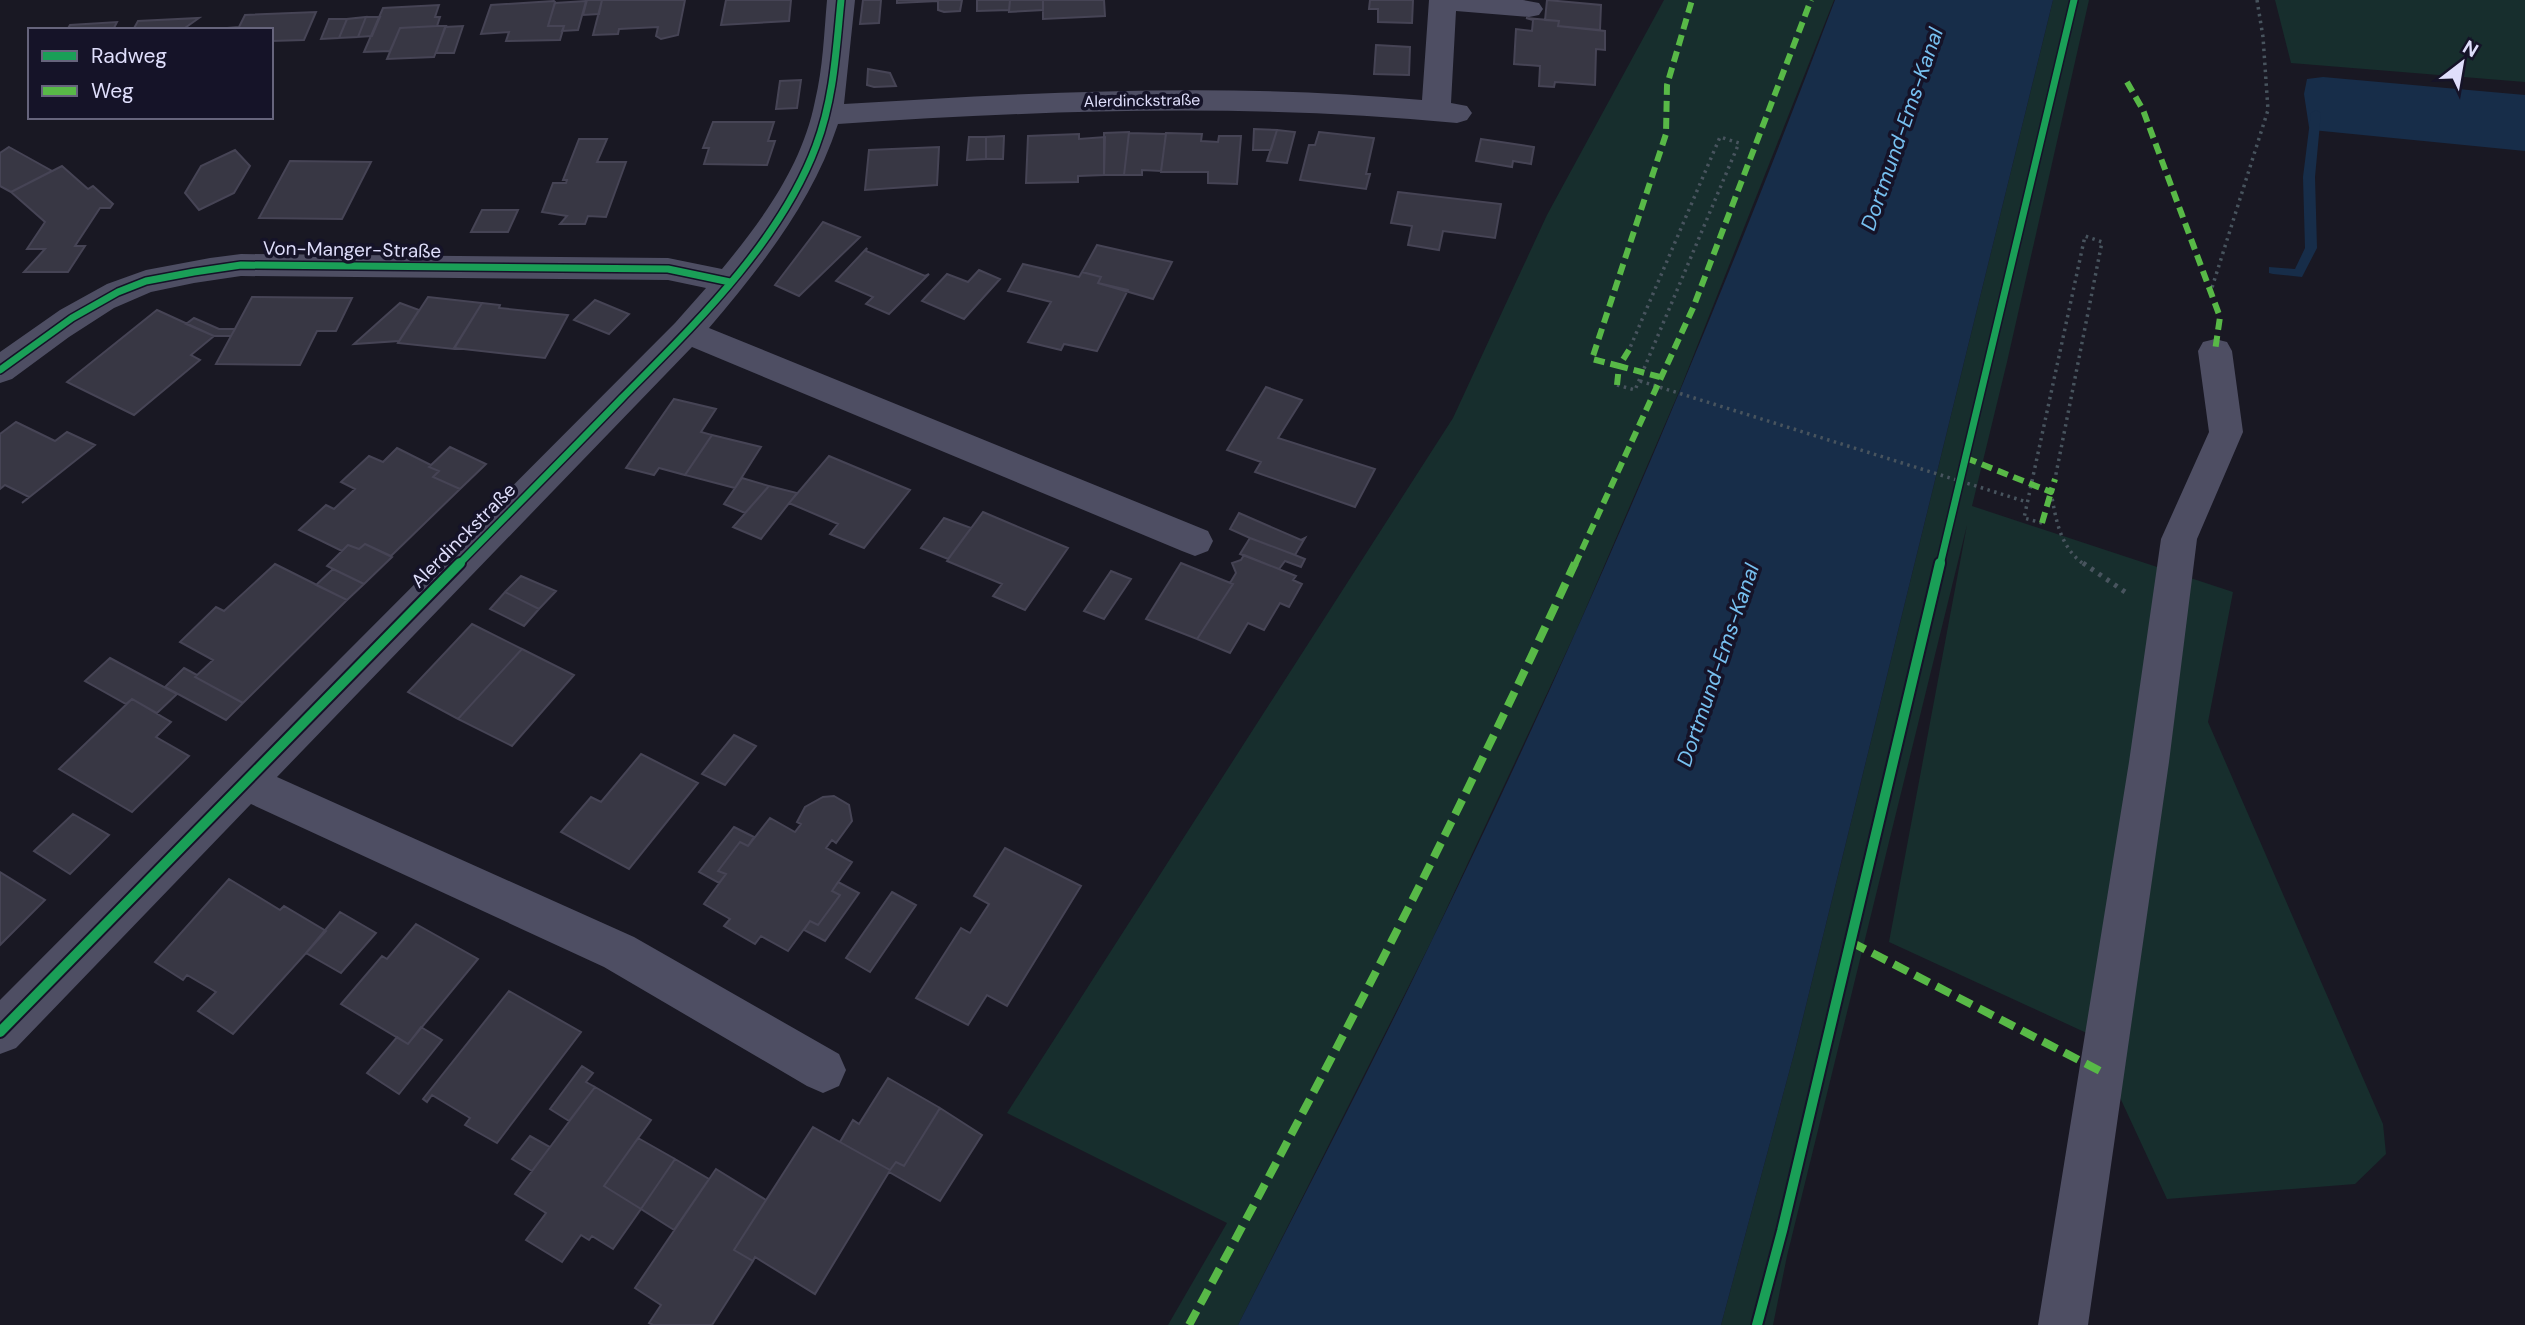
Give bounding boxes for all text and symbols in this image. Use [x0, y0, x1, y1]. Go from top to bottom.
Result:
water label: Dortmund-Ems-Kanal [1854, 24, 1950, 234]
legend [28, 28, 273, 119]
north arrow [2427, 28, 2497, 98]
text: N [2458, 35, 2483, 63]
text: Radweg [91, 42, 167, 70]
text: Weg [91, 77, 134, 105]
street label: Alerdinckstraße [1083, 89, 1201, 112]
street label: Von-Manger-Straße [263, 235, 441, 264]
street label: Alerdinckstraße [406, 478, 521, 593]
water label: Dortmund-Ems-Kanal [1670, 560, 1766, 770]

